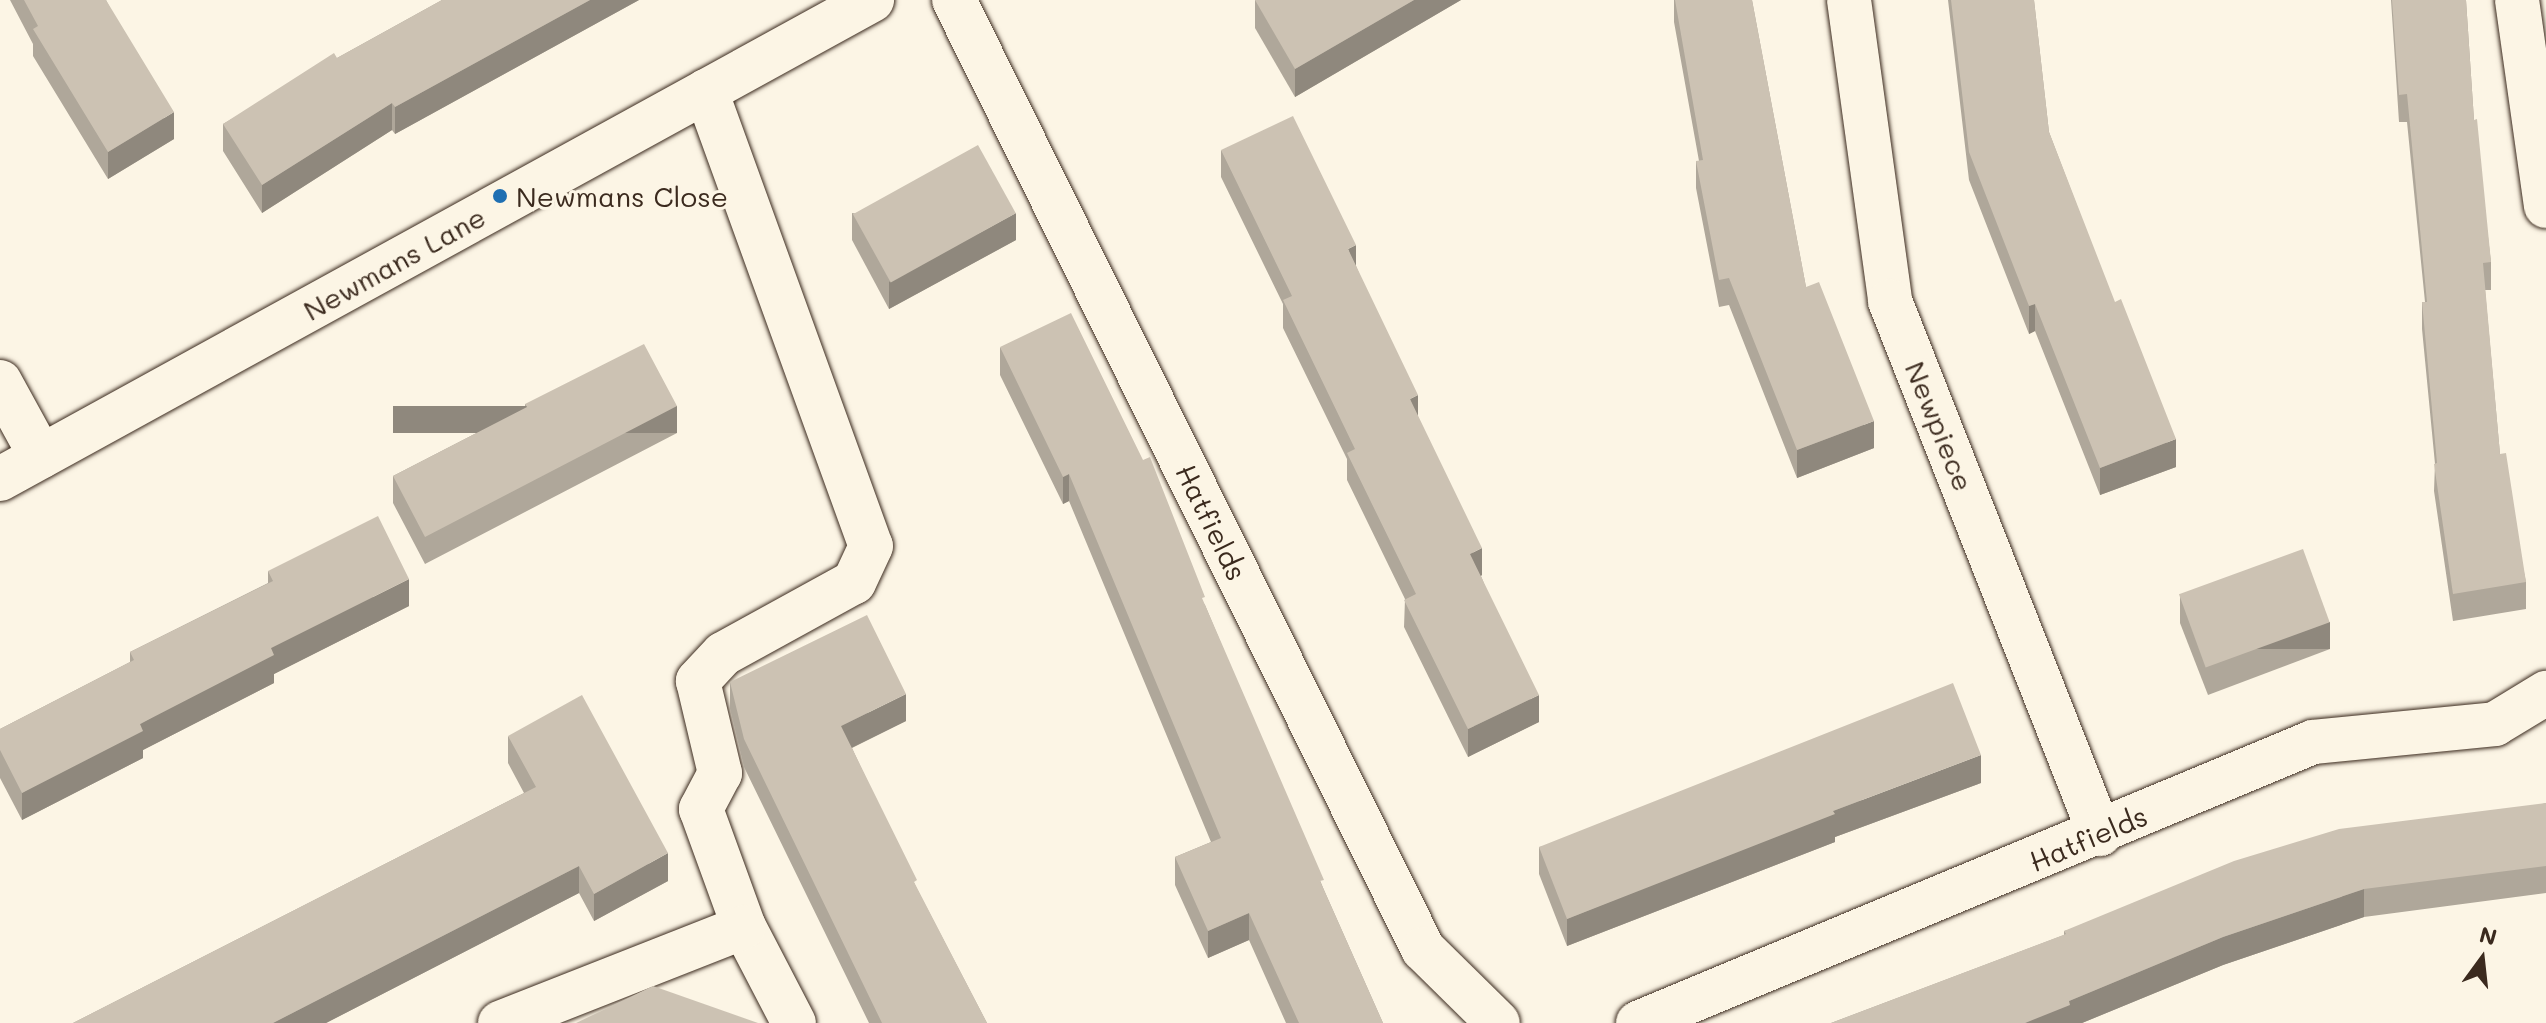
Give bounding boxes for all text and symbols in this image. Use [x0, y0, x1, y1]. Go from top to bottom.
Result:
place label: Newmans Close [516, 179, 728, 213]
marker: Newmans Close [491, 187, 509, 205]
street label: Newmans Lane [297, 199, 491, 327]
street label: Newpiece [1899, 356, 1981, 496]
street label: Hatfields [1170, 459, 1254, 585]
street label: Hatfields [2024, 798, 2152, 878]
north arrow [2442, 919, 2522, 999]
text: N [2477, 919, 2500, 952]

